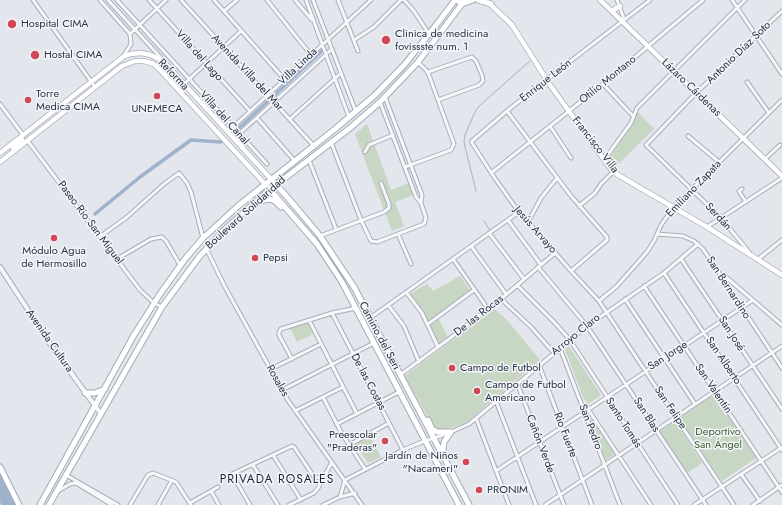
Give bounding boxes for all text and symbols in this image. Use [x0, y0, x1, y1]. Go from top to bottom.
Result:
place label: Hospital CIMA [21, 17, 89, 31]
marker: Hospital CIMA [6, 18, 18, 30]
street label: Antonio Díaz Soto [704, 19, 774, 87]
place label: Clinica de medicina fovissste num. 1 [395, 27, 488, 53]
street label: Villa del Lago [173, 28, 225, 84]
street label: Avenida Villa del Mar [208, 32, 286, 114]
marker: Clinica de medicina fovissste num. 1 [380, 34, 392, 46]
street label: Villa Linda [276, 45, 320, 89]
place label: Hostal CIMA [44, 48, 102, 62]
marker: Hostal CIMA [29, 49, 41, 61]
street label: Otilio Montano [577, 53, 639, 107]
street label: Lázaro Cárdenas [658, 56, 724, 120]
street label: Reforma [155, 57, 191, 93]
street label: Enrique León [518, 57, 574, 105]
place label: Torre Medica CIMA [36, 87, 100, 113]
street label: Villa del Canal [196, 88, 252, 148]
marker: UNEMECA [152, 91, 162, 101]
marker: Torre Medica CIMA [23, 95, 33, 105]
place label: UNEMECA [131, 102, 183, 116]
street label: Francisco Villa [569, 114, 621, 176]
street label: Emiliano Zapata [664, 158, 724, 220]
street label: Boulevard Solidaridad [203, 174, 289, 252]
street label: Paseo Rio San Miguel [54, 179, 126, 267]
street label: Serdán [702, 200, 734, 234]
street label: Jesús Arvayo [511, 204, 559, 256]
marker: Módulo Agua de Hermosillo [49, 233, 59, 243]
place label: Módulo Agua de Hermosillo [21, 244, 87, 270]
place label: Pepsi [263, 251, 288, 265]
marker: Pepsi [250, 253, 260, 263]
street label: San Bernardino [703, 254, 753, 322]
street label: De las Rocas [452, 293, 506, 339]
street label: Camino del Seri [355, 300, 403, 372]
street label: Avenida Cultura [22, 307, 76, 375]
street label: Arroyo Claro [549, 311, 603, 359]
street label: San José [715, 314, 747, 354]
street label: San Alberto [702, 335, 744, 387]
street label: San Jorge [646, 338, 690, 374]
street label: De las Costas [348, 351, 388, 413]
place label: Campo de Futbol [460, 361, 541, 375]
street label: San Valentín [692, 362, 734, 416]
street label: Rosales [263, 363, 291, 399]
marker: Campo de Futbol [447, 363, 457, 373]
place label: Campo de Futbol Americano [485, 378, 566, 404]
street label: San Felipe [651, 384, 689, 432]
marker: Campo de Futbol Americano [472, 386, 482, 396]
street label: Santo Tomás [602, 395, 644, 451]
street label: San Blas [630, 395, 662, 435]
street label: San Pedro [575, 402, 605, 452]
street label: Rio Fuerte [550, 411, 580, 459]
street label: Cañón Verde [523, 413, 557, 475]
park label: Deportivo San Ángel [694, 425, 742, 451]
place label: Preescolar "Praderas" [327, 428, 377, 454]
marker: Preescolar "Praderas" [380, 436, 390, 446]
place label: Jardín de Niños "Nacameri" [385, 449, 458, 475]
marker: Jardín de Niños "Nacameri" [461, 457, 471, 467]
district label: PRIVADA ROSALES [220, 473, 334, 487]
place label: PRONIM [487, 483, 528, 497]
marker: PRONIM [474, 485, 484, 495]

